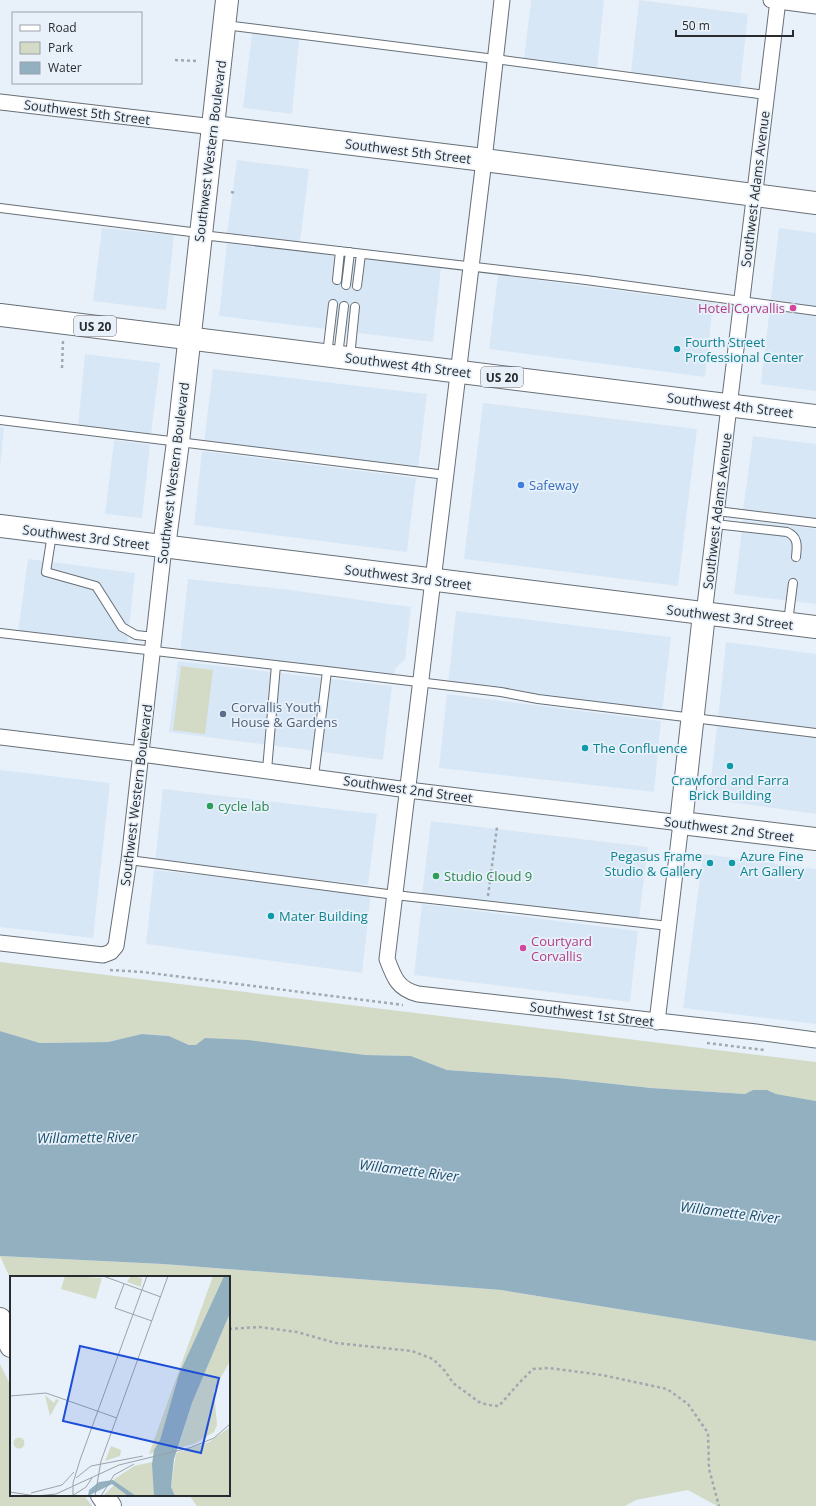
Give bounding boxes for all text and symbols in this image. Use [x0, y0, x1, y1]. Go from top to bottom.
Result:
legend [12, 12, 142, 84]
scale bar [676, 12, 793, 38]
text: 50 m [682, 17, 710, 34]
text: Road [48, 19, 77, 36]
text: Park [48, 39, 74, 56]
text: Water [48, 59, 82, 76]
street label: Southwest Western Boulevard [190, 59, 230, 243]
street label: Southwest 5th Street [23, 95, 151, 129]
street label: Southwest Adams Avenue [736, 110, 774, 268]
street label: Southwest 5th Street [344, 134, 472, 168]
place label: Hotel Corvallis [698, 299, 785, 317]
marker: Hotel Corvallis [788, 303, 798, 313]
road number: US 20 [74, 316, 116, 336]
place label: Fourth Street Professional Center [685, 333, 804, 366]
marker: Fourth Street Professional Center [672, 344, 682, 354]
street label: Southwest 4th Street [344, 348, 472, 382]
road number: US 20 [481, 367, 523, 387]
street label: Southwest Western Boulevard [153, 381, 193, 565]
street label: Southwest 4th Street [666, 388, 794, 422]
street label: Southwest Adams Avenue [698, 432, 736, 590]
place label: Safeway [529, 476, 579, 494]
marker: Safeway [516, 480, 526, 490]
street label: Southwest 3rd Street [22, 520, 151, 554]
street label: Southwest 3rd Street [344, 560, 473, 594]
street label: Southwest 3rd Street [666, 600, 795, 634]
place label: Corvallis Youth House & Gardens [231, 698, 338, 731]
street label: Southwest Western Boulevard [116, 703, 156, 887]
marker: Corvallis Youth House & Gardens [218, 709, 228, 719]
place label: The Confluence [593, 739, 687, 757]
marker: The Confluence [580, 743, 590, 753]
marker: Crawford and Farra Brick Building [725, 761, 735, 771]
street label: Southwest 2nd Street [342, 771, 474, 807]
place label: Crawford and Farra Brick Building [671, 771, 789, 804]
place label: cycle lab [218, 797, 269, 815]
marker: cycle lab [205, 801, 215, 811]
street label: Southwest 2nd Street [663, 812, 795, 846]
place label: Pegasus Frame Studio & Gallery [605, 847, 702, 880]
place label: Azure Fine Art Gallery [740, 847, 804, 880]
marker: Pegasus Frame Studio & Gallery [705, 858, 715, 868]
marker: Azure Fine Art Gallery [727, 858, 737, 868]
place label: Studio Cloud 9 [444, 867, 532, 885]
marker: Studio Cloud 9 [431, 871, 441, 881]
place label: Mater Building [279, 907, 368, 925]
marker: Mater Building [266, 911, 276, 921]
place label: Courtyard Corvallis [531, 932, 592, 965]
marker: Courtyard Corvallis [518, 943, 528, 953]
street label: Southwest 1st Street [529, 997, 656, 1031]
water label: Willamette River [37, 1127, 138, 1147]
water label: Willamette River [358, 1154, 460, 1186]
water label: Willamette River [679, 1196, 781, 1228]
inset map [10, 1276, 230, 1496]

